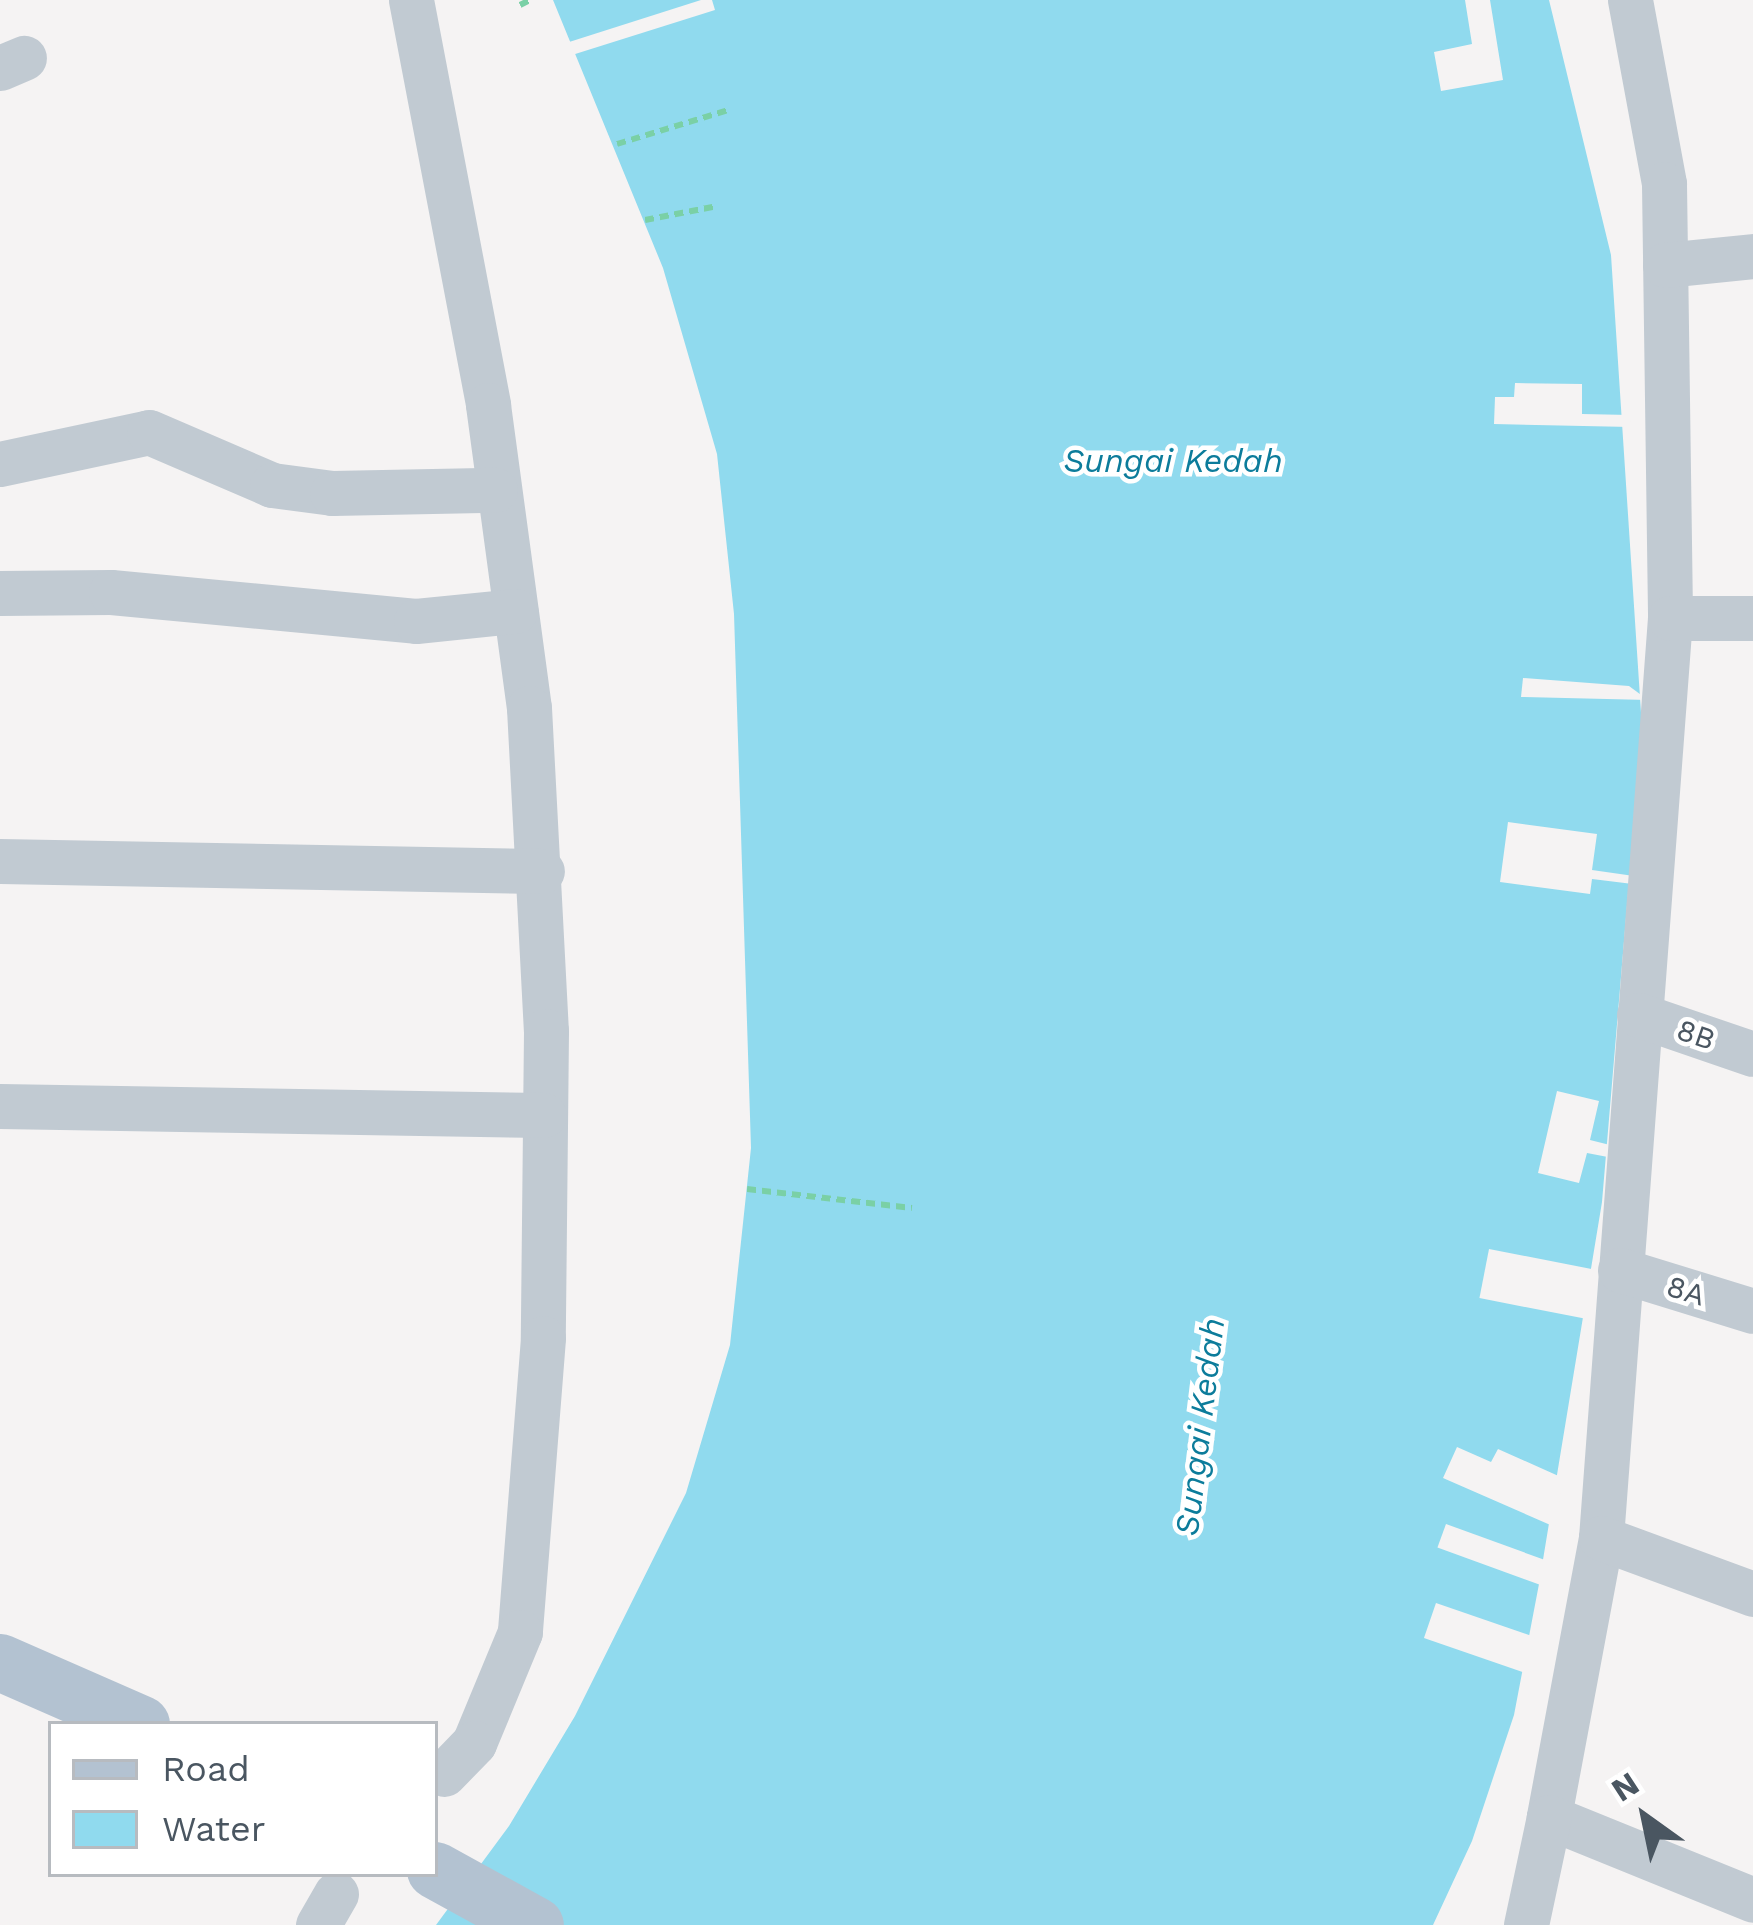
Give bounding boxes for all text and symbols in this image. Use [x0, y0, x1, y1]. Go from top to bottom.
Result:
water label: Sungai Kedah [1063, 441, 1283, 481]
street label: 8B [1672, 1012, 1720, 1058]
street label: 8A [1662, 1268, 1710, 1314]
water label: Sungai Kedah [1167, 1316, 1233, 1538]
legend [48, 1721, 438, 1877]
text: Road [162, 1748, 250, 1790]
north arrow [1585, 1757, 1705, 1877]
text: N [1604, 1763, 1646, 1809]
text: Water [162, 1808, 265, 1850]

